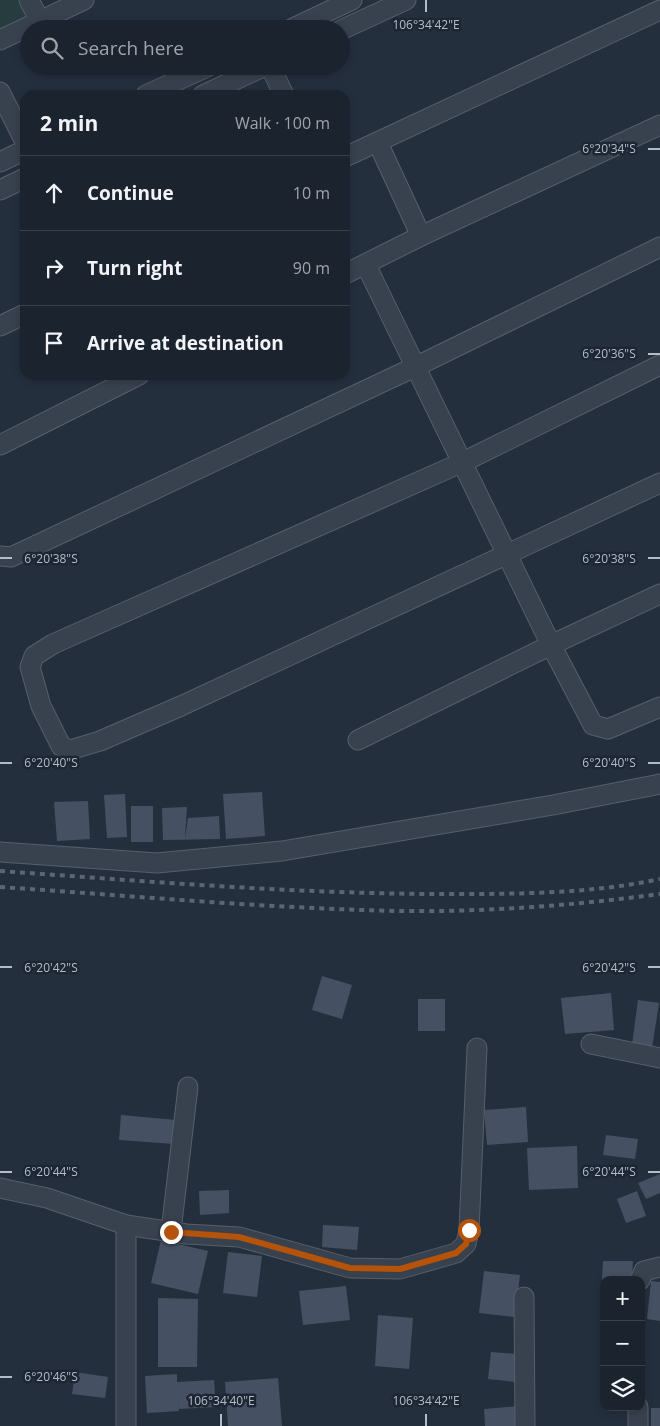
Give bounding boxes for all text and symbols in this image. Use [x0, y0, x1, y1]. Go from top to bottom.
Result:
text: 106°34'42"E [392, 16, 460, 33]
search box [20, 20, 350, 75]
icon: search [38, 34, 66, 62]
text: Search here [78, 35, 184, 61]
text: 2 min [40, 109, 98, 137]
text: Walk · 100 m [235, 112, 330, 134]
text: 6°20'34"S [582, 140, 636, 157]
icon: ahead [40, 179, 68, 207]
text: Continue [87, 180, 174, 206]
text: 10 m [293, 182, 330, 204]
icon: right [40, 254, 68, 282]
text: Turn right [87, 255, 182, 281]
text: 90 m [293, 257, 330, 279]
icon: arrive [40, 329, 68, 357]
text: Arrive at destination [87, 330, 284, 356]
text: 6°20'36"S [582, 345, 636, 362]
text: 6°20'38"S [24, 550, 78, 567]
text: 6°20'38"S [582, 550, 636, 567]
text: 6°20'40"S [24, 754, 78, 771]
text: 6°20'40"S [582, 754, 636, 771]
text: 6°20'42"S [24, 959, 78, 976]
text: 6°20'42"S [582, 959, 636, 976]
text: 6°20'44"S [24, 1163, 78, 1180]
text: 6°20'44"S [582, 1163, 636, 1180]
route start [458, 1219, 481, 1242]
route end [160, 1221, 183, 1244]
map controls [600, 1276, 645, 1411]
button: + [600, 1276, 645, 1321]
button: − [600, 1321, 645, 1366]
button: layers [600, 1366, 645, 1411]
text: 6°20'46"S [24, 1368, 78, 1385]
text: 106°34'40"E [187, 1392, 255, 1409]
text: 106°34'42"E [392, 1392, 460, 1409]

